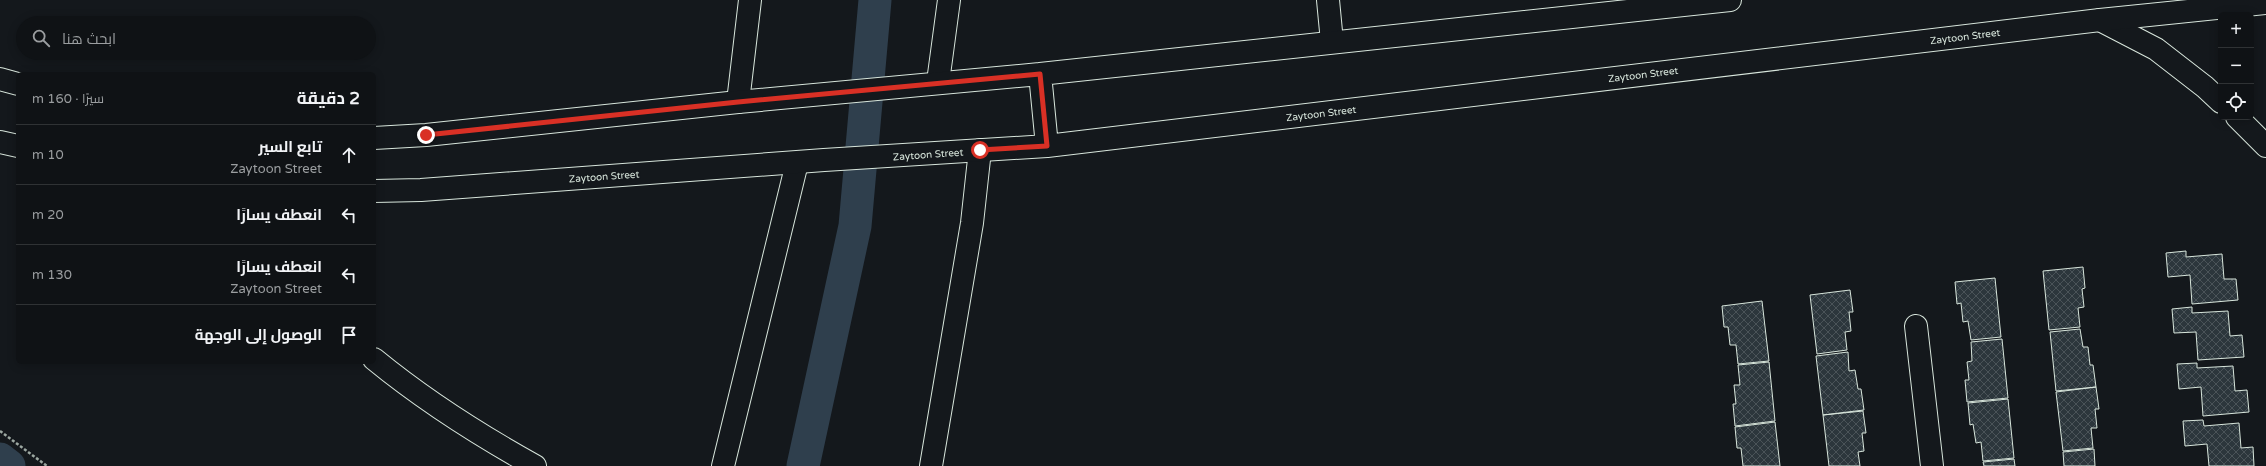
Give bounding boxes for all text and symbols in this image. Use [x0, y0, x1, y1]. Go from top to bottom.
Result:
map controls [2218, 12, 2254, 120]
button: + [2218, 12, 2254, 48]
search box [16, 16, 376, 60]
icon: search [30, 27, 52, 49]
street label: Zaytoon Street [1929, 27, 2001, 47]
text: ابحث هنا [62, 30, 116, 48]
button: − [2218, 48, 2254, 84]
street label: Zaytoon Street [1607, 65, 1679, 85]
button: locate [2218, 84, 2254, 120]
text: 2 دقيقة [297, 88, 360, 109]
text: سيرًا · 160 m [32, 91, 104, 107]
street label: Zaytoon Street [1285, 104, 1357, 124]
route end [417, 126, 435, 144]
text: تابع السير [258, 138, 322, 156]
route start [971, 141, 989, 159]
icon: ahead [338, 144, 360, 166]
text: 10 m [32, 147, 64, 163]
street label: Zaytoon Street [892, 147, 964, 163]
text: Zaytoon Street [230, 161, 322, 177]
street label: Zaytoon Street [568, 169, 640, 185]
icon: left [338, 204, 360, 226]
text: انعطف يسارًا [236, 206, 322, 224]
text: 20 m [32, 207, 64, 223]
text: انعطف يسارًا [236, 258, 322, 276]
icon: left [338, 264, 360, 286]
text: 130 m [32, 267, 72, 283]
text: Zaytoon Street [230, 281, 322, 297]
icon: arrive [338, 324, 360, 346]
text: الوصول إلى الوجهة [195, 326, 322, 344]

